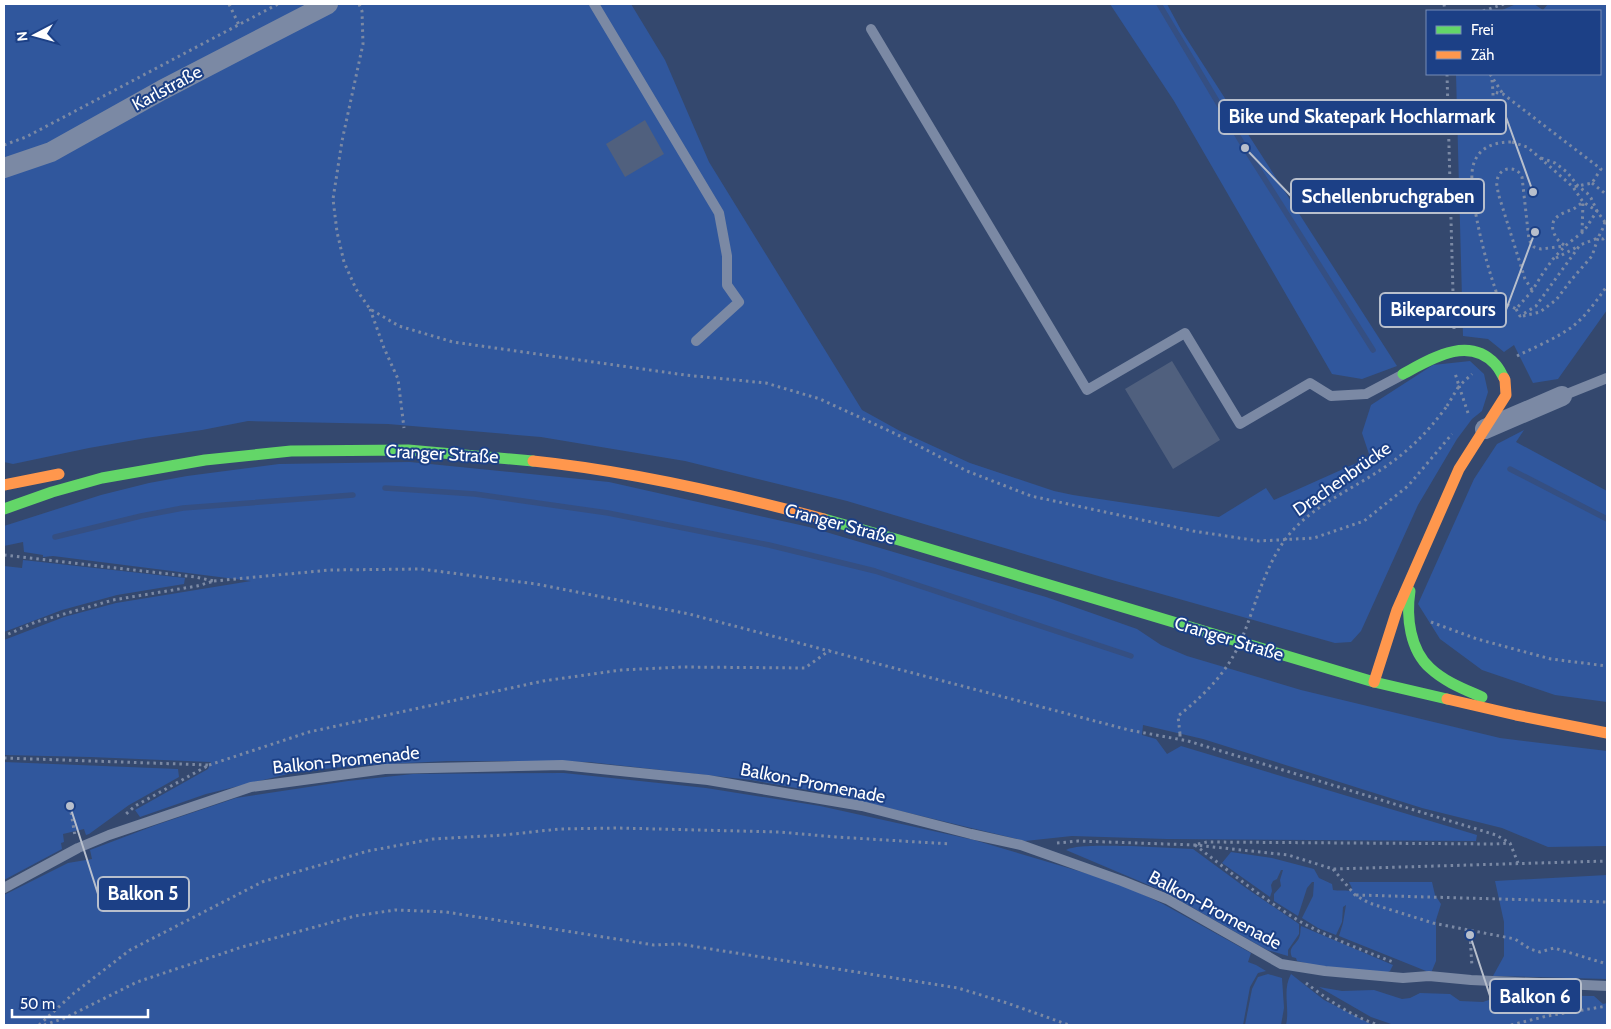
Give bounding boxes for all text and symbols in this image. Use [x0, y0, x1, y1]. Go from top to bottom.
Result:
north arrow [10, 10, 60, 60]
legend [1426, 10, 1601, 75]
text: Frei [1471, 21, 1494, 39]
text: N [13, 30, 32, 42]
text: Zäh [1471, 46, 1494, 64]
street label: Karlstraße [128, 60, 206, 116]
callout: Bike und Skatepark Hochlarmark [1219, 100, 1506, 134]
text: Bike und Skatepark Hochlarmark [1229, 105, 1496, 128]
callout: Schellenbruchgraben [1291, 179, 1484, 213]
text: Schellenbruchgraben [1301, 185, 1475, 208]
callout: Bikeparcours [1380, 293, 1506, 327]
text: Bikeparcours [1390, 298, 1496, 321]
street label: Drachenbrücke [1289, 437, 1395, 521]
street label: Cranger Straße [385, 440, 499, 468]
street label: Cranger Straße [782, 499, 898, 549]
street label: Cranger Straße [1172, 612, 1286, 666]
street label: Balkon-Promenade [272, 741, 420, 779]
street label: Balkon-Promenade [739, 758, 887, 808]
street label: Balkon-Promenade [1145, 866, 1285, 954]
callout: Balkon 5 [98, 877, 189, 911]
text: Balkon 5 [108, 882, 178, 905]
callout: Balkon 6 [1490, 979, 1581, 1013]
text: Balkon 6 [1499, 985, 1571, 1008]
scale bar [12, 986, 149, 1018]
text: 50 m [20, 995, 55, 1013]

